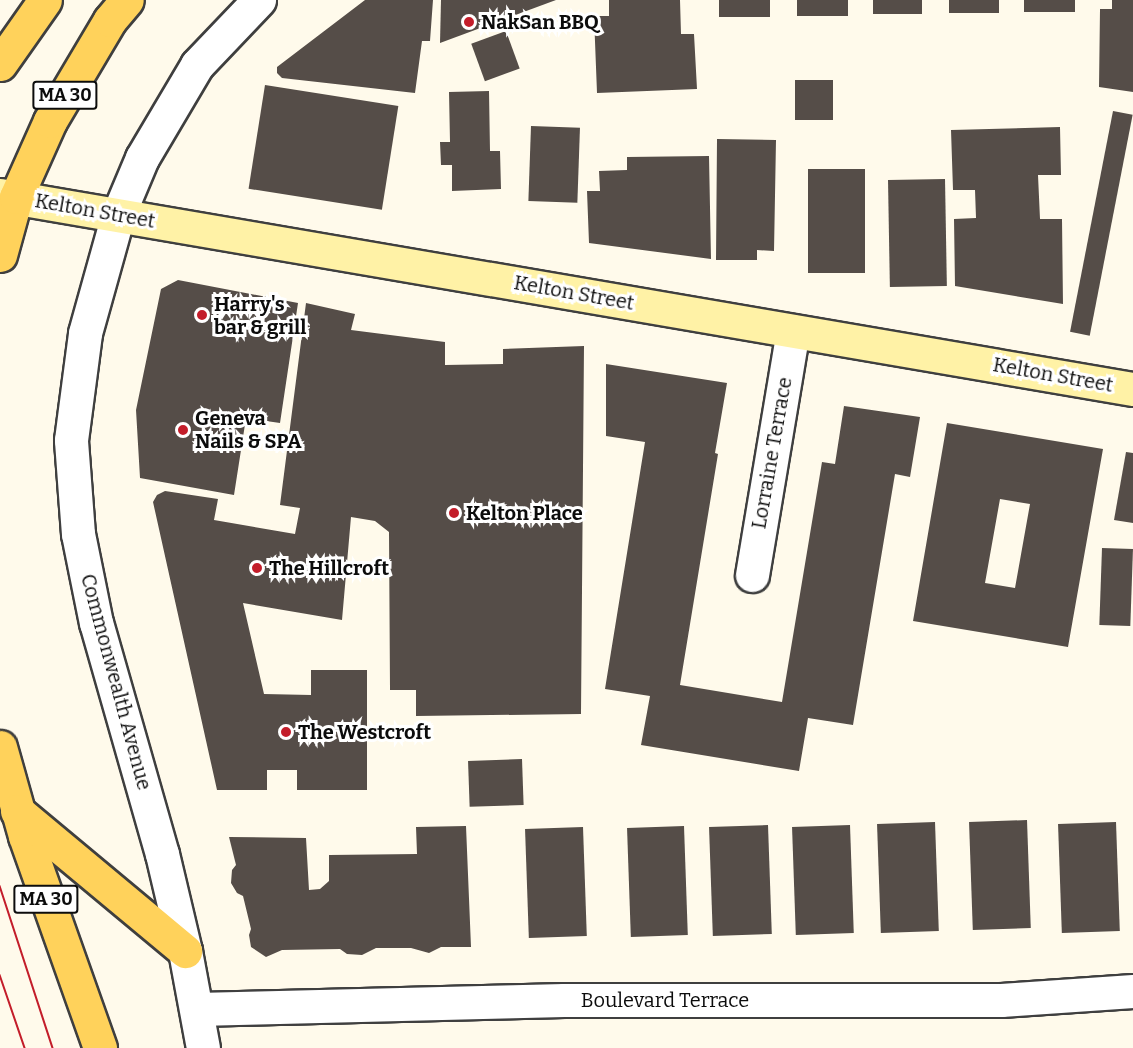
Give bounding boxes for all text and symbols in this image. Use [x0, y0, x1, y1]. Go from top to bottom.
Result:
place label: NakSan BBQ [481, 10, 599, 34]
marker: NakSan BBQ [462, 15, 476, 29]
road number: MA 30 [32, 80, 98, 110]
street label: Kelton Street [33, 189, 157, 233]
street label: Kelton Street [512, 271, 636, 315]
place label: Harry's bar & grill [214, 292, 306, 339]
marker: Harry's bar & grill [195, 308, 209, 322]
street label: Kelton Street [991, 353, 1115, 397]
street label: Lorraine Terrace [747, 375, 797, 531]
place label: Geneva Nails & SPA [195, 406, 302, 453]
marker: Geneva Nails & SPA [176, 423, 190, 437]
place label: Kelton Place [466, 501, 583, 525]
marker: Kelton Place [447, 506, 461, 520]
place label: The Hillcroft [269, 556, 389, 580]
marker: The Hillcroft [250, 561, 264, 575]
street label: Commonwealth Avenue [76, 571, 156, 793]
place label: The Westcroft [298, 720, 431, 744]
marker: The Westcroft [279, 725, 293, 739]
road number: MA 30 [13, 884, 79, 914]
street label: Boulevard Terrace [581, 988, 749, 1012]

